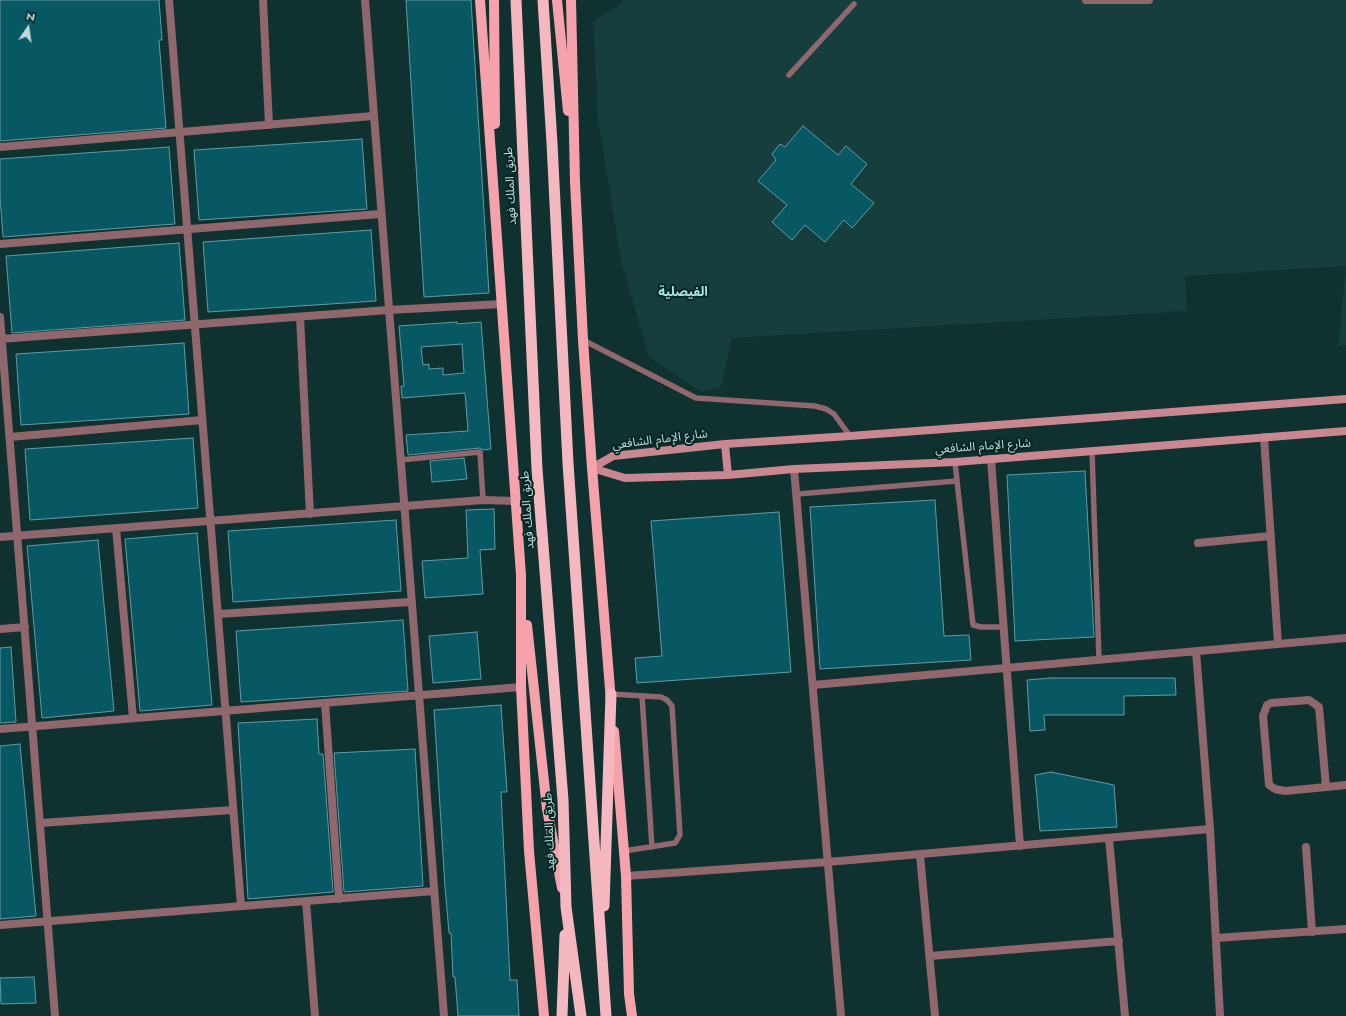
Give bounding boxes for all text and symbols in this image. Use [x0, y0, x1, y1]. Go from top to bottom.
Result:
north arrow [8, 8, 48, 48]
text: N [25, 8, 37, 25]
street label: طريق الملك فهد [502, 146, 520, 226]
district label: الفيصلية [658, 285, 708, 301]
street label: شارع الإمام الشافعي [611, 427, 709, 453]
street label: شارع الإمام الشافعي [935, 436, 1031, 458]
street label: طريق الملك فهد [518, 470, 538, 550]
street label: طريق الملك فهد [541, 793, 559, 871]

